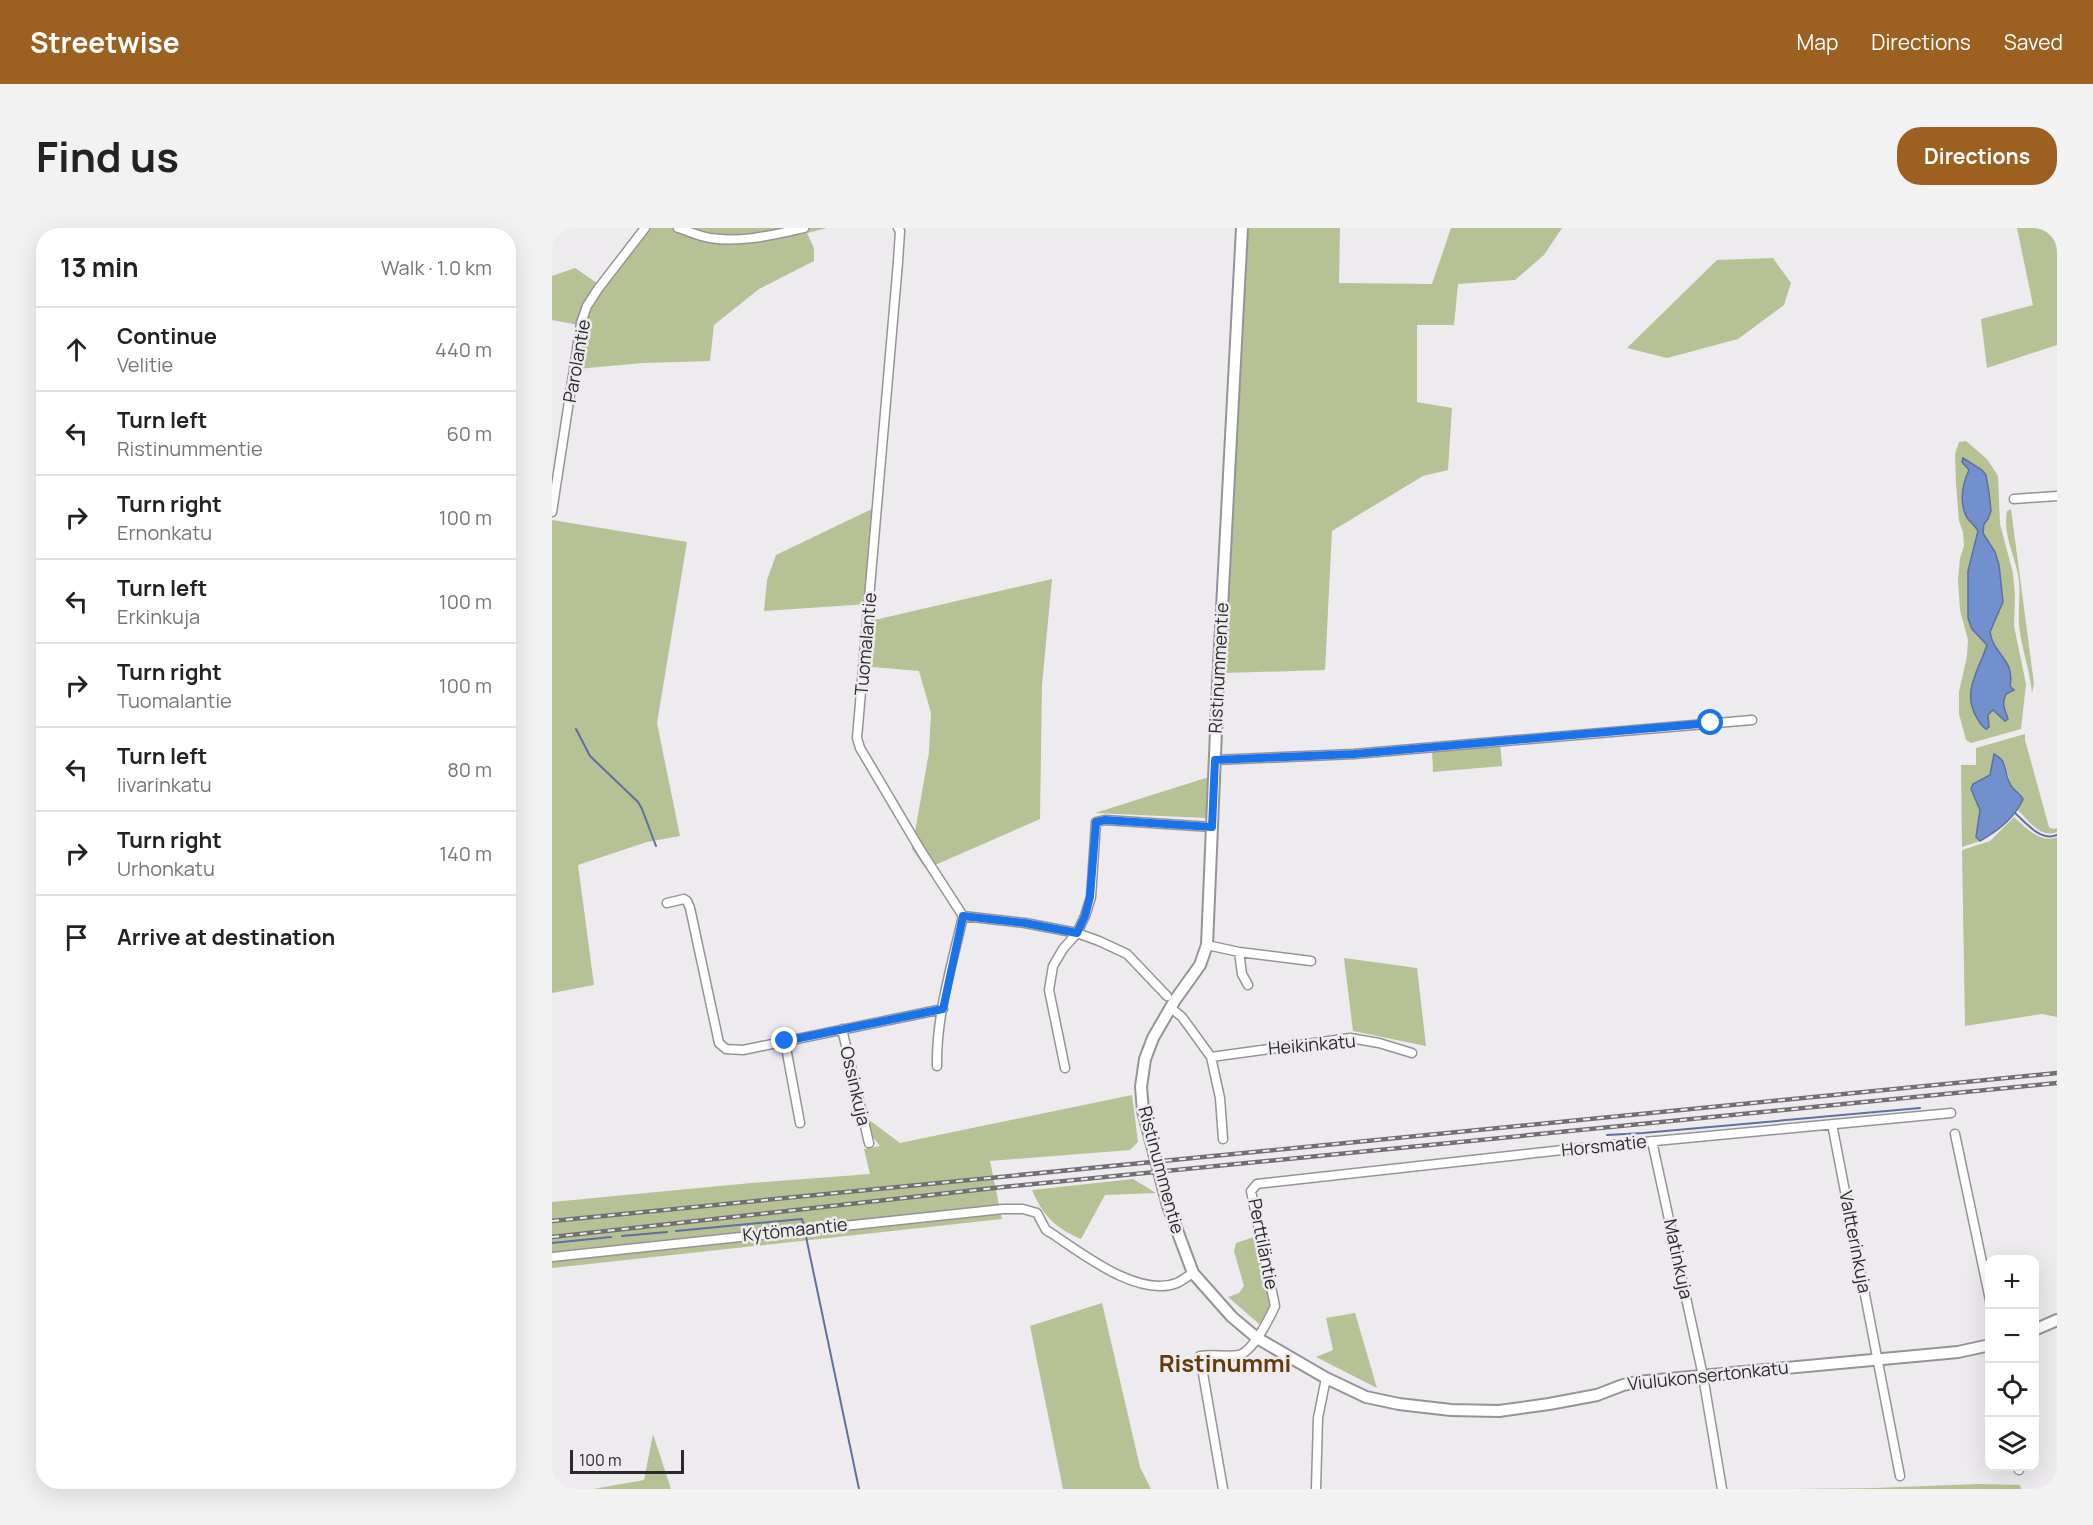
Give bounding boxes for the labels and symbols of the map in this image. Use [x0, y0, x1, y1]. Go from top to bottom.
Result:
street label: Parolantie [557, 317, 595, 404]
street label: Tuomalantie [849, 591, 881, 696]
street label: Ristinummentie [1203, 602, 1233, 734]
route start [1697, 709, 1723, 735]
route end [771, 1027, 797, 1053]
street label: Heikinkatu [1267, 1028, 1357, 1060]
street label: Ossinkuja [835, 1044, 877, 1128]
street label: Ristinummentie [1133, 1103, 1191, 1236]
street label: Horsmatie [1560, 1129, 1648, 1161]
street label: Valtterinkuja [1834, 1189, 1878, 1295]
street label: Perttiläntie [1243, 1196, 1285, 1291]
street label: Kytömaantie [741, 1212, 849, 1246]
street label: Matinkuja [1659, 1216, 1699, 1301]
district label: Ristinummi [1159, 1346, 1291, 1379]
street label: Viulukonsertonkatu [1626, 1355, 1790, 1395]
scale bar [570, 1447, 684, 1474]

